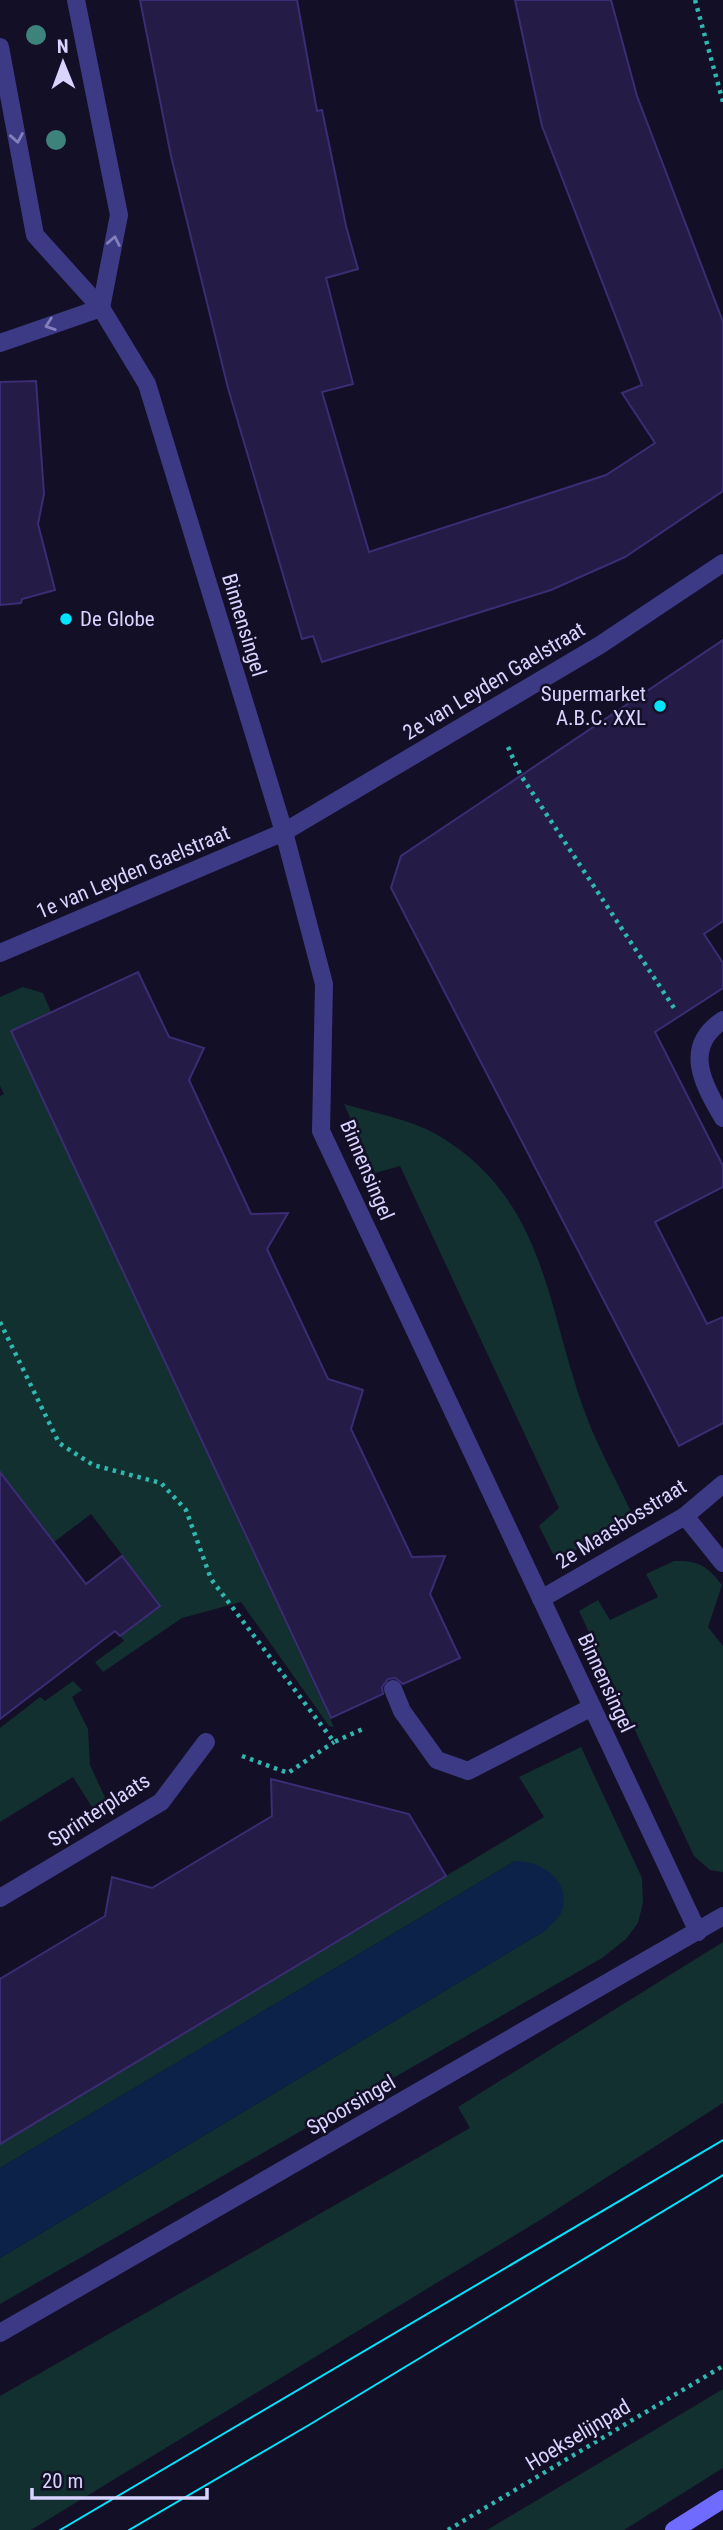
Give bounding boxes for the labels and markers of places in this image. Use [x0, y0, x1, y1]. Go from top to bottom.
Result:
place label: De Globe [80, 607, 155, 631]
marker: De Globe [58, 611, 74, 627]
place label: Supermarket A.B.C. XXL [541, 682, 646, 730]
marker: Supermarket A.B.C. XXL [652, 698, 668, 714]

